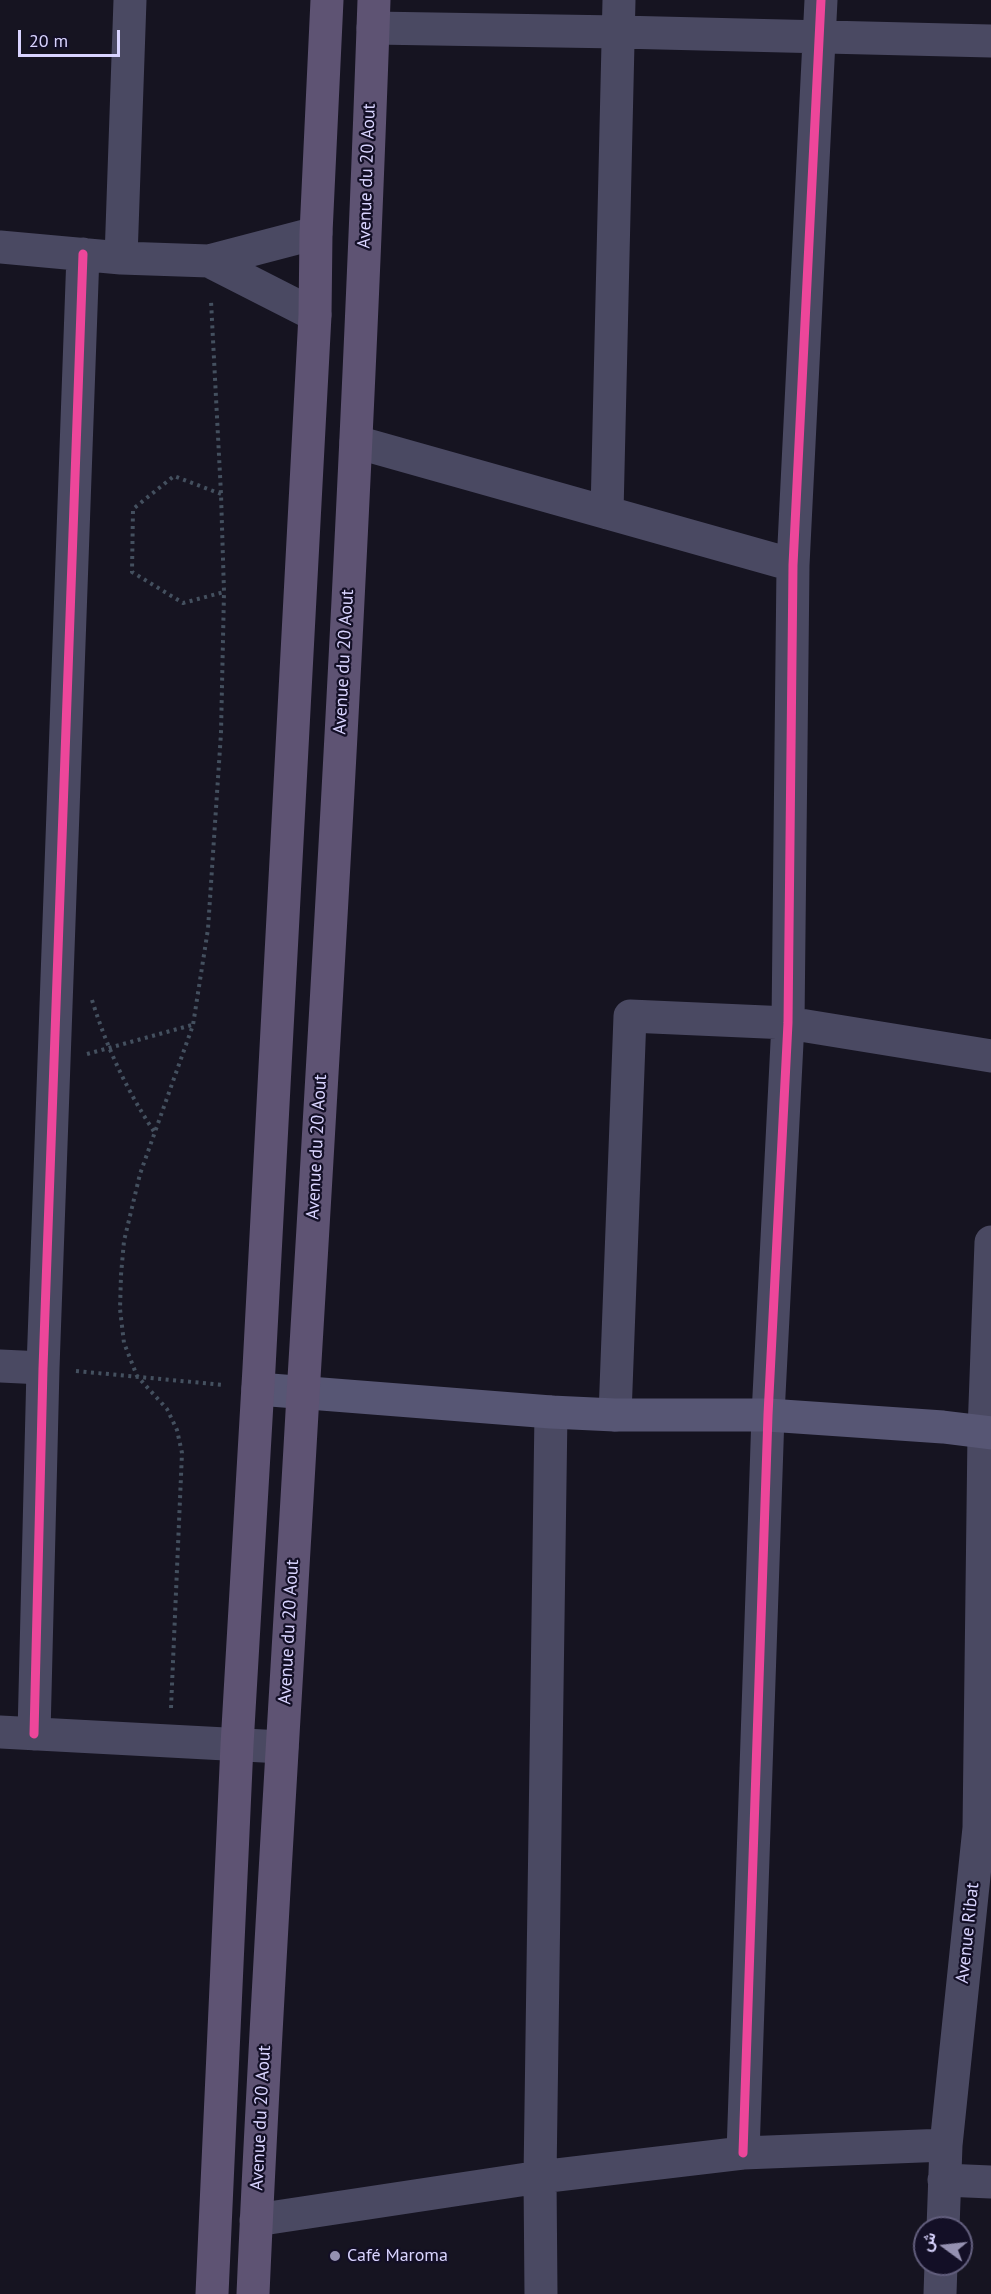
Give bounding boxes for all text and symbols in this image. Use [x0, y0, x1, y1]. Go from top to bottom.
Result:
scale bar [21, 18, 123, 56]
text: 20 m [29, 29, 68, 52]
street label: Avenue du 20 Aout [354, 103, 380, 249]
street label: Avenue du 20 Aout [329, 589, 359, 735]
street label: Avenue du 20 Aout [302, 1074, 332, 1220]
street label: Avenue du 20 Aout [274, 1559, 304, 1705]
street label: Avenue Ribat [952, 1881, 984, 1985]
street label: Avenue du 20 Aout [246, 2045, 276, 2191]
north arrow [913, 2216, 973, 2276]
text: ش [915, 2230, 940, 2254]
place label: Café Maroma [347, 2245, 448, 2267]
marker: Café Maroma [328, 2249, 342, 2263]

